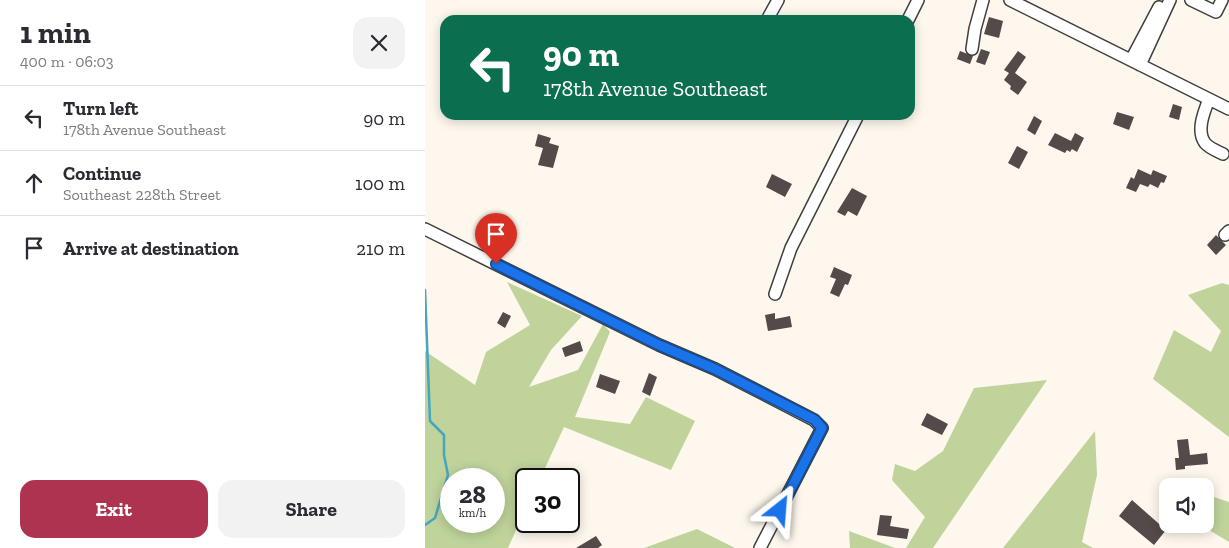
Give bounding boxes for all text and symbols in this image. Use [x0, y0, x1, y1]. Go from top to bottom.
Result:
text: 1 min [20, 15, 91, 51]
button: close [353, 17, 405, 69]
text: 90 m [543, 33, 619, 75]
icon: left [460, 35, 525, 100]
text: 400 m · 06:03 [20, 52, 114, 71]
text: 178th Avenue Southeast [543, 75, 767, 102]
text: Turn left [63, 97, 138, 120]
icon: left [20, 104, 48, 132]
text: 90 m [363, 107, 405, 130]
text: 178th Avenue Southeast [63, 120, 226, 139]
text: Continue [63, 162, 141, 185]
icon: ahead [20, 169, 48, 197]
text: 100 m [355, 172, 405, 195]
text: Southeast 228th Street [63, 185, 221, 204]
pin [475, 213, 517, 264]
icon: arrive [482, 220, 510, 248]
icon: arrive [20, 234, 48, 262]
text: Arrive at destination [63, 237, 239, 260]
text: 210 m [356, 237, 405, 260]
speed limit sign: 30 [515, 468, 580, 533]
map controls [1159, 478, 1214, 533]
button: sound [1159, 478, 1214, 533]
text: 28 [459, 479, 486, 509]
button: Exit [20, 480, 208, 538]
button: Share [218, 480, 405, 538]
position arrow [753, 483, 805, 535]
text: km/h [459, 506, 486, 520]

